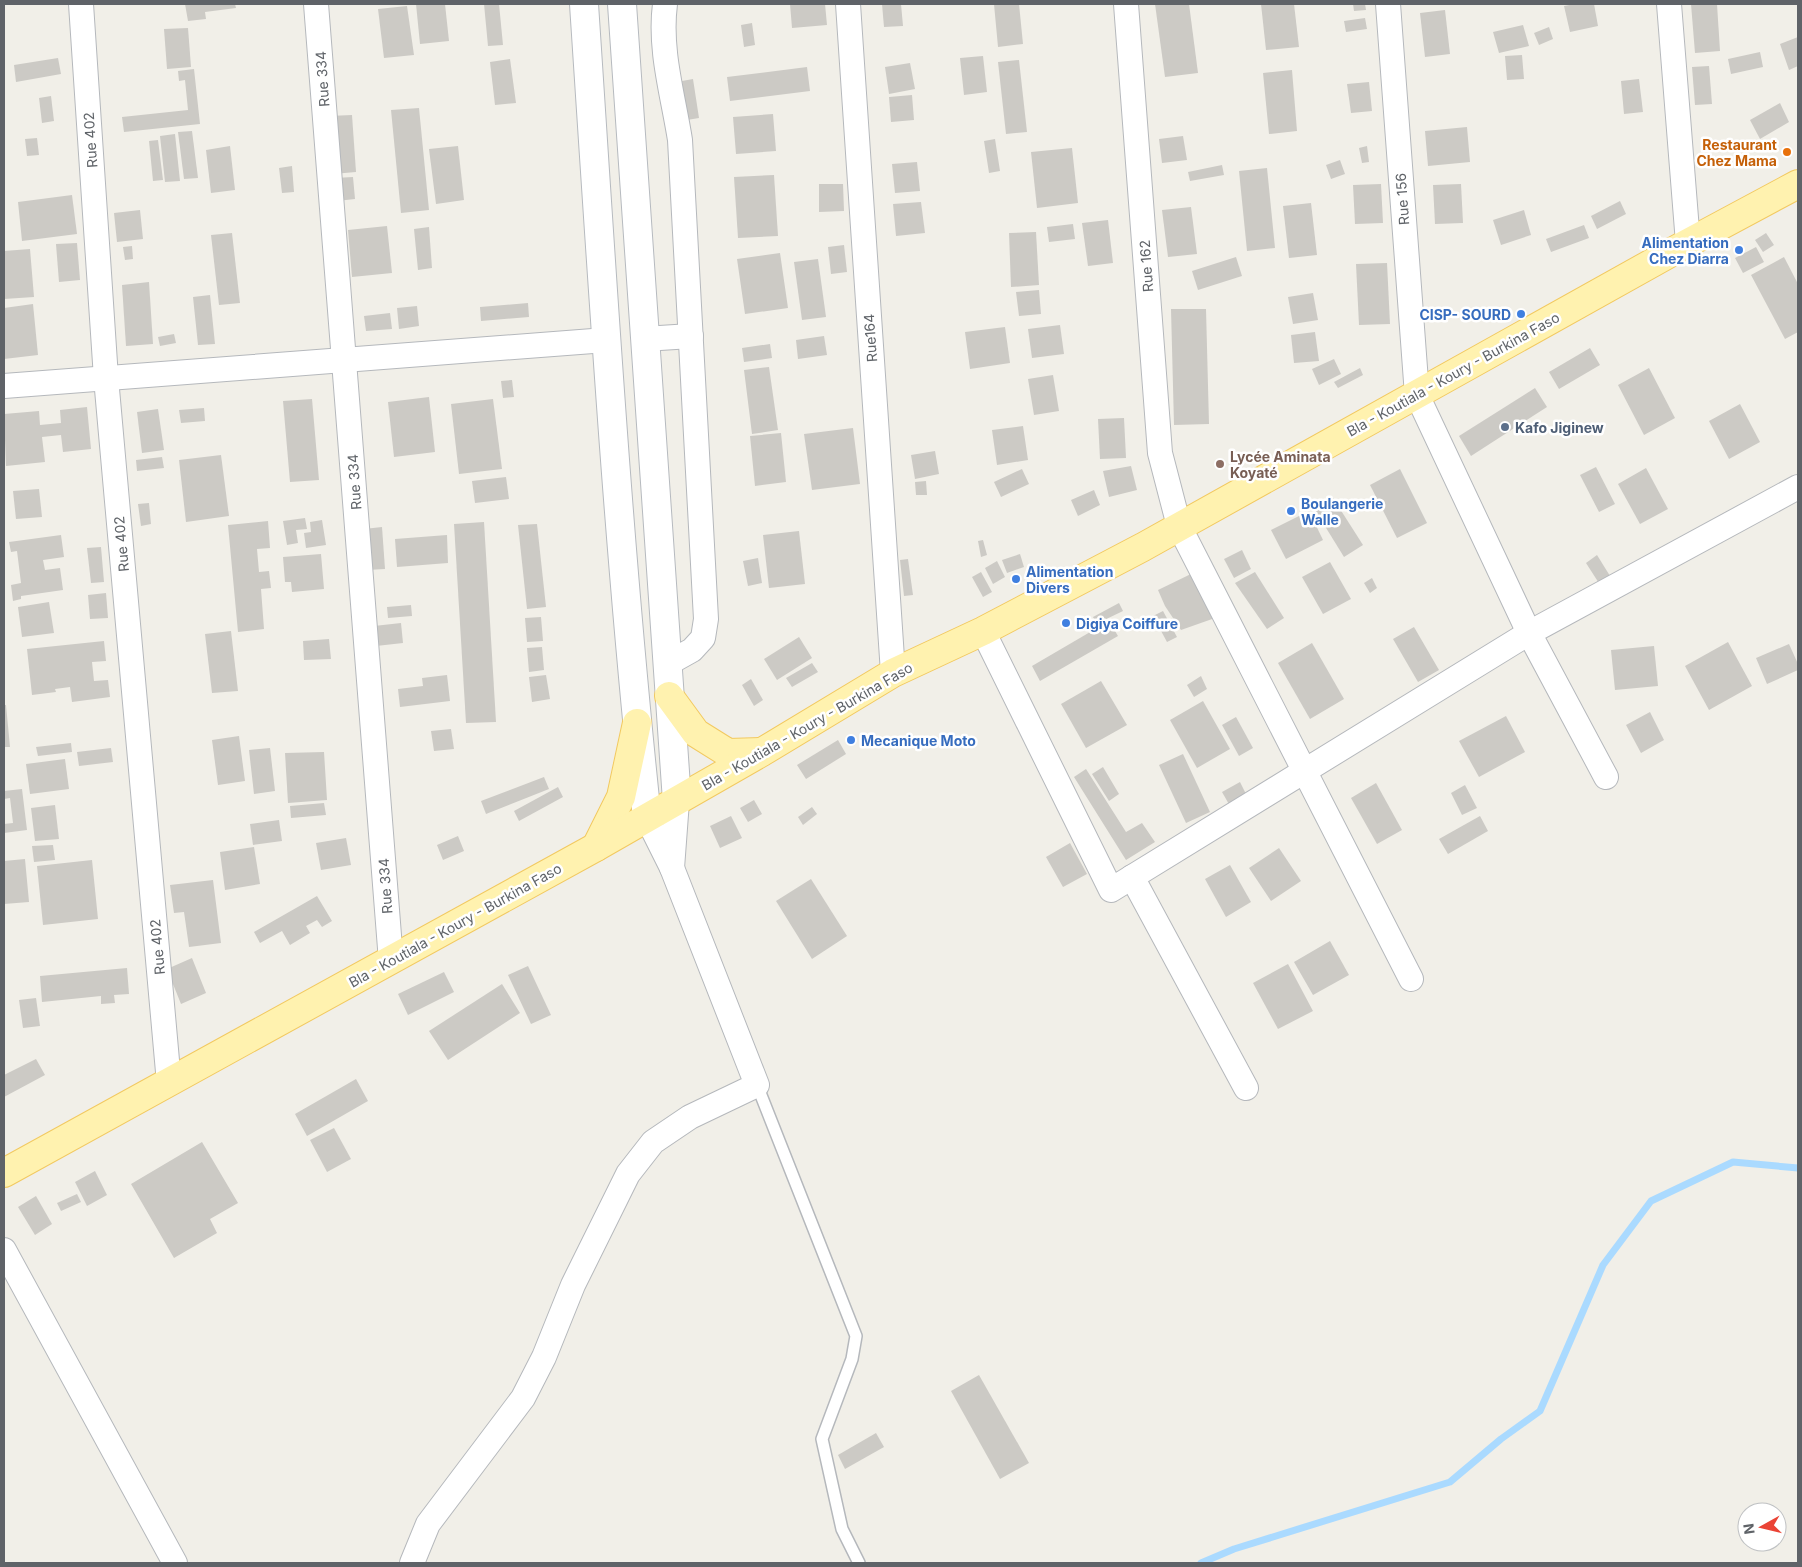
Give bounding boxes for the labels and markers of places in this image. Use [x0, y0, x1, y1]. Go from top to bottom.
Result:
place label: Restaurant Chez Mama [1696, 136, 1777, 169]
marker: Restaurant Chez Mama [1781, 146, 1793, 158]
place label: Alimentation Chez Diarra [1642, 234, 1729, 267]
marker: Alimentation Chez Diarra [1733, 244, 1745, 256]
place label: CISP- SOURD [1419, 306, 1511, 323]
marker: CISP- SOURD [1515, 308, 1527, 320]
place label: Kafo Jiginew [1515, 419, 1604, 436]
marker: Kafo Jiginew [1499, 421, 1511, 433]
place label: Lycée Aminata Koyaté [1230, 448, 1331, 481]
marker: Lycée Aminata Koyaté [1214, 458, 1226, 470]
place label: Boulangerie Walle [1301, 495, 1383, 528]
marker: Boulangerie Walle [1285, 505, 1297, 517]
place label: Alimentation Divers [1026, 563, 1113, 596]
marker: Alimentation Divers [1010, 573, 1022, 585]
place label: Digiya Coiffure [1076, 615, 1178, 632]
marker: Digiya Coiffure [1060, 617, 1072, 629]
place label: Mecanique Moto [861, 732, 976, 749]
marker: Mecanique Moto [845, 734, 857, 746]

